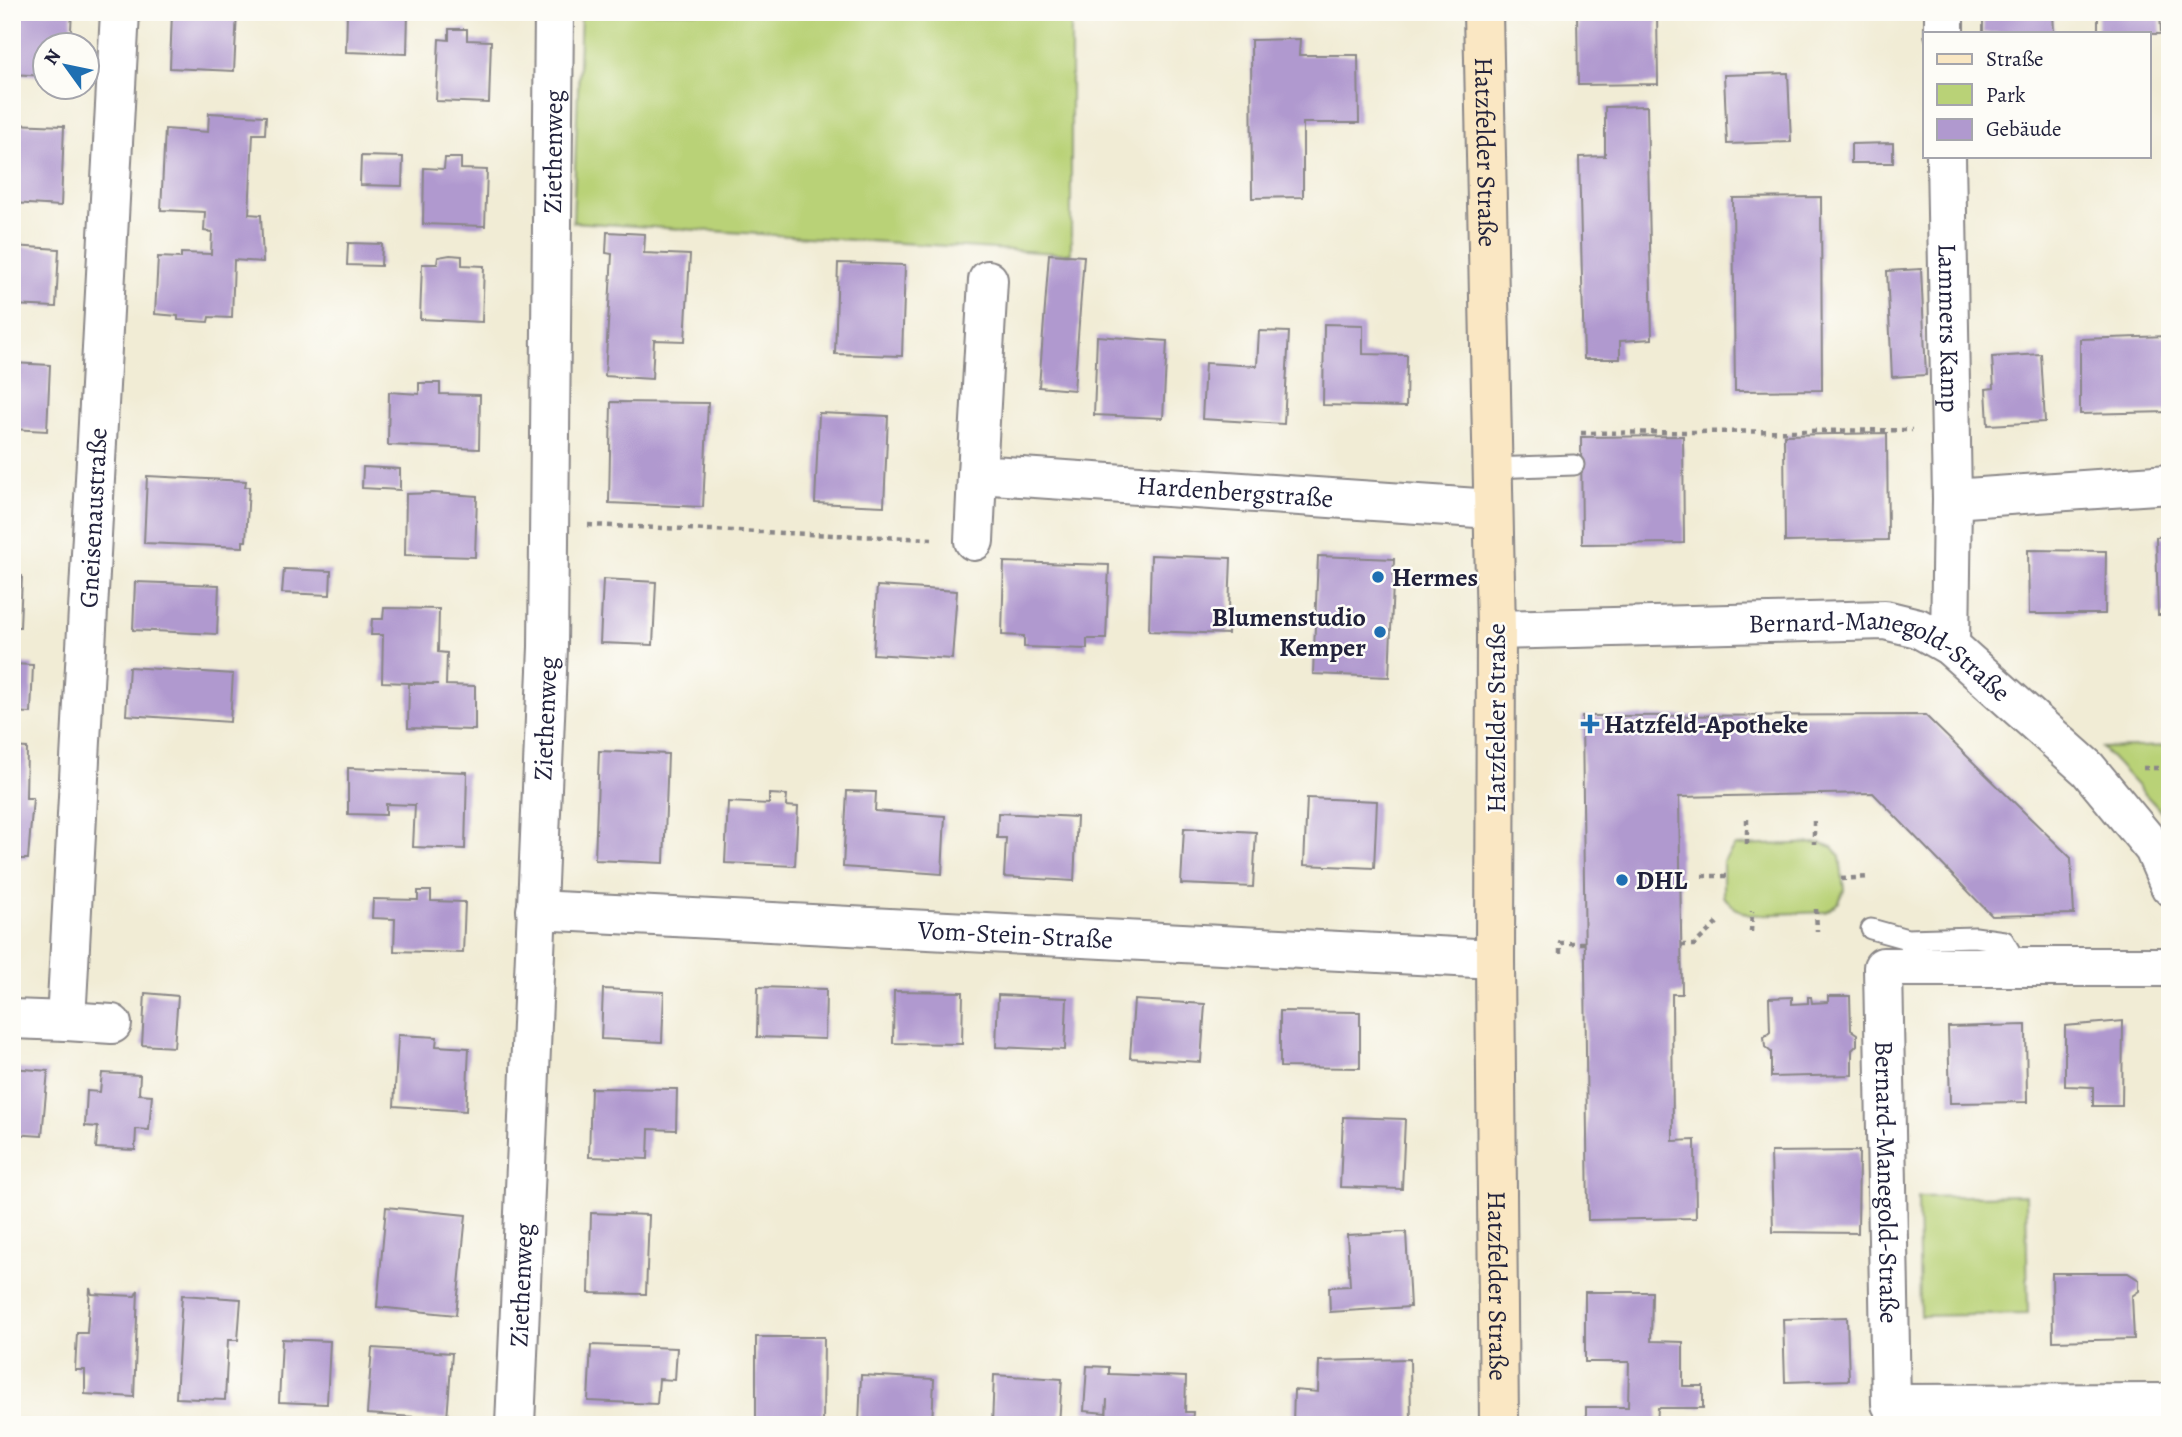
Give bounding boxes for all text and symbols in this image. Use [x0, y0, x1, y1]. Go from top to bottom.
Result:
north arrow [32, 32, 102, 102]
legend [1923, 32, 2150, 158]
text: N [38, 44, 67, 70]
text: Straße [1986, 45, 2044, 73]
street label: Hatzfelder Straße [1466, 57, 1505, 247]
text: Park [1986, 81, 2026, 109]
street label: Ziethenweg [535, 90, 571, 214]
text: Gebäude [1986, 115, 2062, 143]
street label: Lammers Kamp [1930, 243, 1968, 413]
street label: Gneisenaustraße [71, 427, 115, 609]
street label: Hardenbergstraße [1136, 467, 1334, 516]
place label: Hermes [1392, 560, 1478, 595]
marker: Hermes [1370, 569, 1386, 585]
place label: Blumenstudio Kemper [1212, 600, 1366, 665]
street label: Bernard-Manegold-Straße [1748, 601, 2018, 709]
street label: Hatzfelder Straße [1479, 623, 1514, 813]
marker: Blumenstudio Kemper [1372, 624, 1388, 640]
street label: Ziethenweg [525, 656, 565, 781]
place label: Hatzfeld-Apotheke [1604, 707, 1808, 742]
marker: Hatzfeld-Apotheke [1582, 716, 1598, 732]
place label: DHL [1636, 863, 1687, 898]
marker: DHL [1614, 872, 1630, 888]
street label: Vom-Stein-Straße [916, 912, 1114, 957]
street label: Bernard-Manegold-Straße [1867, 1040, 1907, 1324]
street label: Hatzfelder Straße [1479, 1191, 1516, 1381]
street label: Ziethenweg [501, 1222, 541, 1348]

